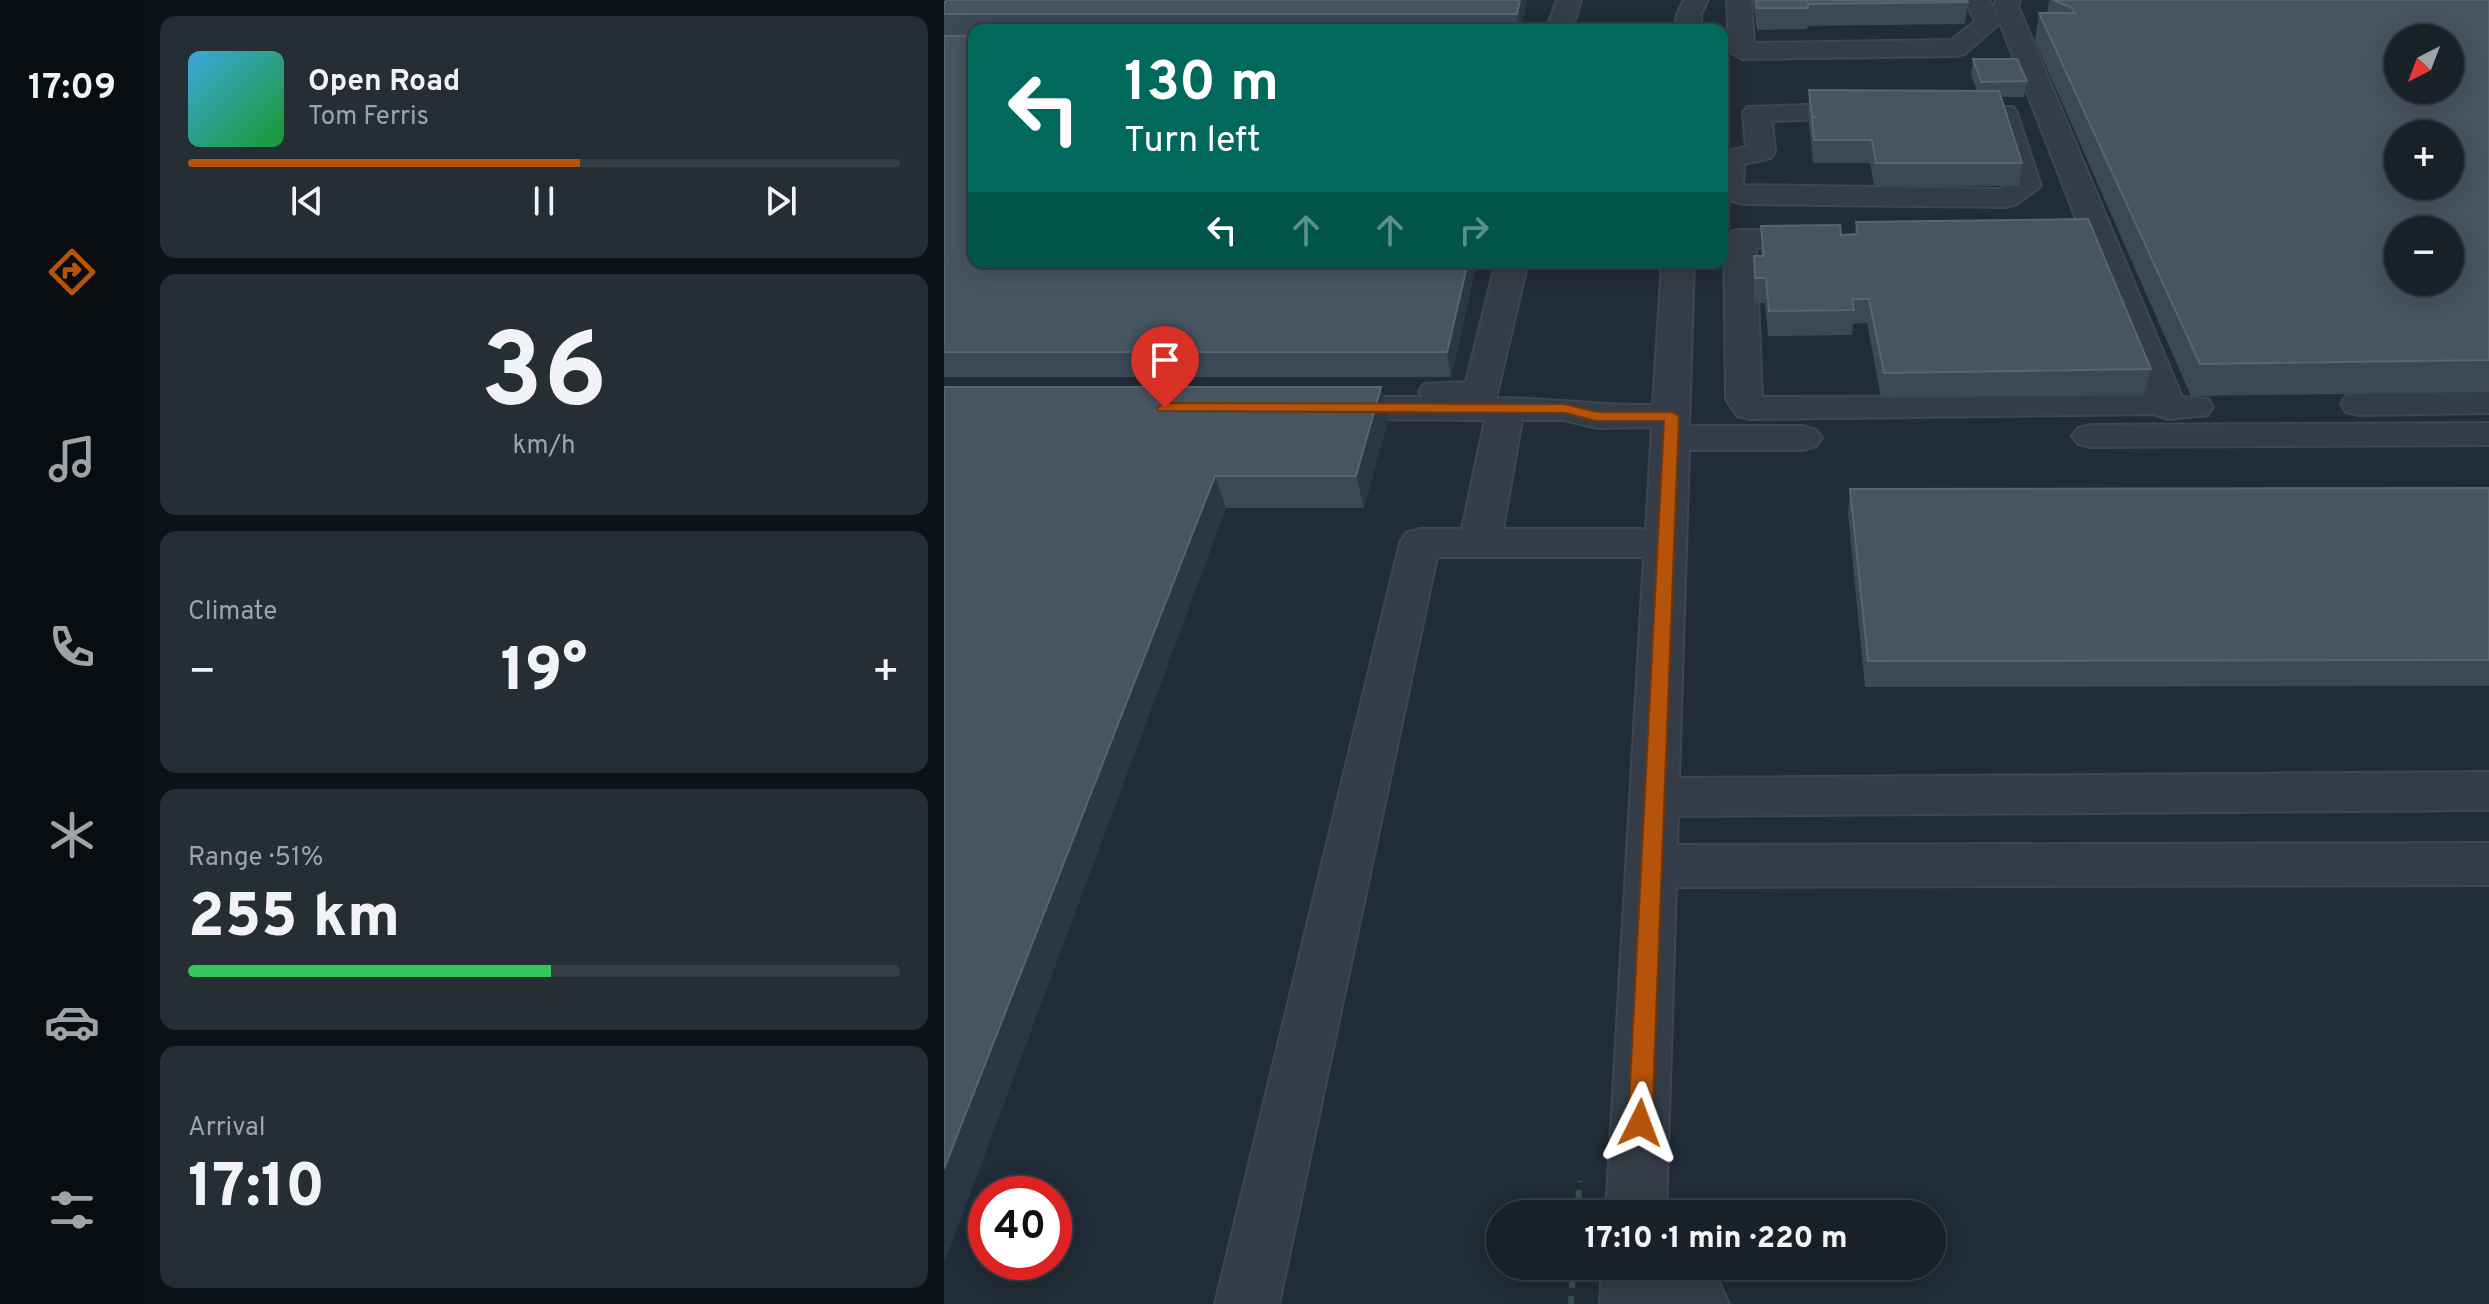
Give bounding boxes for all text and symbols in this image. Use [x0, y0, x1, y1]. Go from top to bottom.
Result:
north arrow [2384, 24, 2464, 104]
map controls [2384, 24, 2464, 296]
text: 130 m [1124, 50, 1279, 120]
icon: left [992, 56, 1096, 160]
text: Open Road [308, 64, 460, 101]
text: 17:09 [28, 66, 116, 112]
text: Tom Ferris [308, 101, 429, 134]
text: Turn left [1124, 119, 1261, 165]
button: + [2384, 120, 2464, 200]
icon: previous [285, 179, 329, 223]
icon: pause [522, 179, 566, 223]
icon: next [759, 179, 803, 223]
icon: left [1200, 208, 1244, 252]
icon: ahead [1284, 208, 1328, 252]
icon: ahead [1368, 208, 1412, 252]
icon: right [1452, 208, 1496, 252]
button: − [2384, 216, 2464, 296]
icon: directions [44, 244, 100, 300]
text: 36 [481, 312, 607, 444]
pin [1131, 326, 1199, 408]
icon: arrive [1143, 338, 1187, 382]
text: km/h [512, 430, 576, 463]
icon: music [44, 431, 100, 487]
text: Climate [188, 596, 277, 629]
icon: phone [44, 619, 100, 675]
text: 19° [501, 636, 587, 712]
text: − [188, 646, 216, 702]
text: + [872, 646, 900, 702]
icon: climate [44, 807, 100, 863]
text: Range · 51% [188, 842, 323, 875]
text: 255 km [188, 882, 400, 958]
icon: car [44, 994, 100, 1050]
position arrow [1598, 1081, 1682, 1165]
text: Arrival [188, 1112, 266, 1145]
text: 17:10 [188, 1152, 325, 1228]
speed limit sign: 40 [968, 1176, 1072, 1280]
icon: filters [44, 1182, 100, 1238]
text: 17:10 · 1 min · 220 m [1584, 1221, 1848, 1258]

